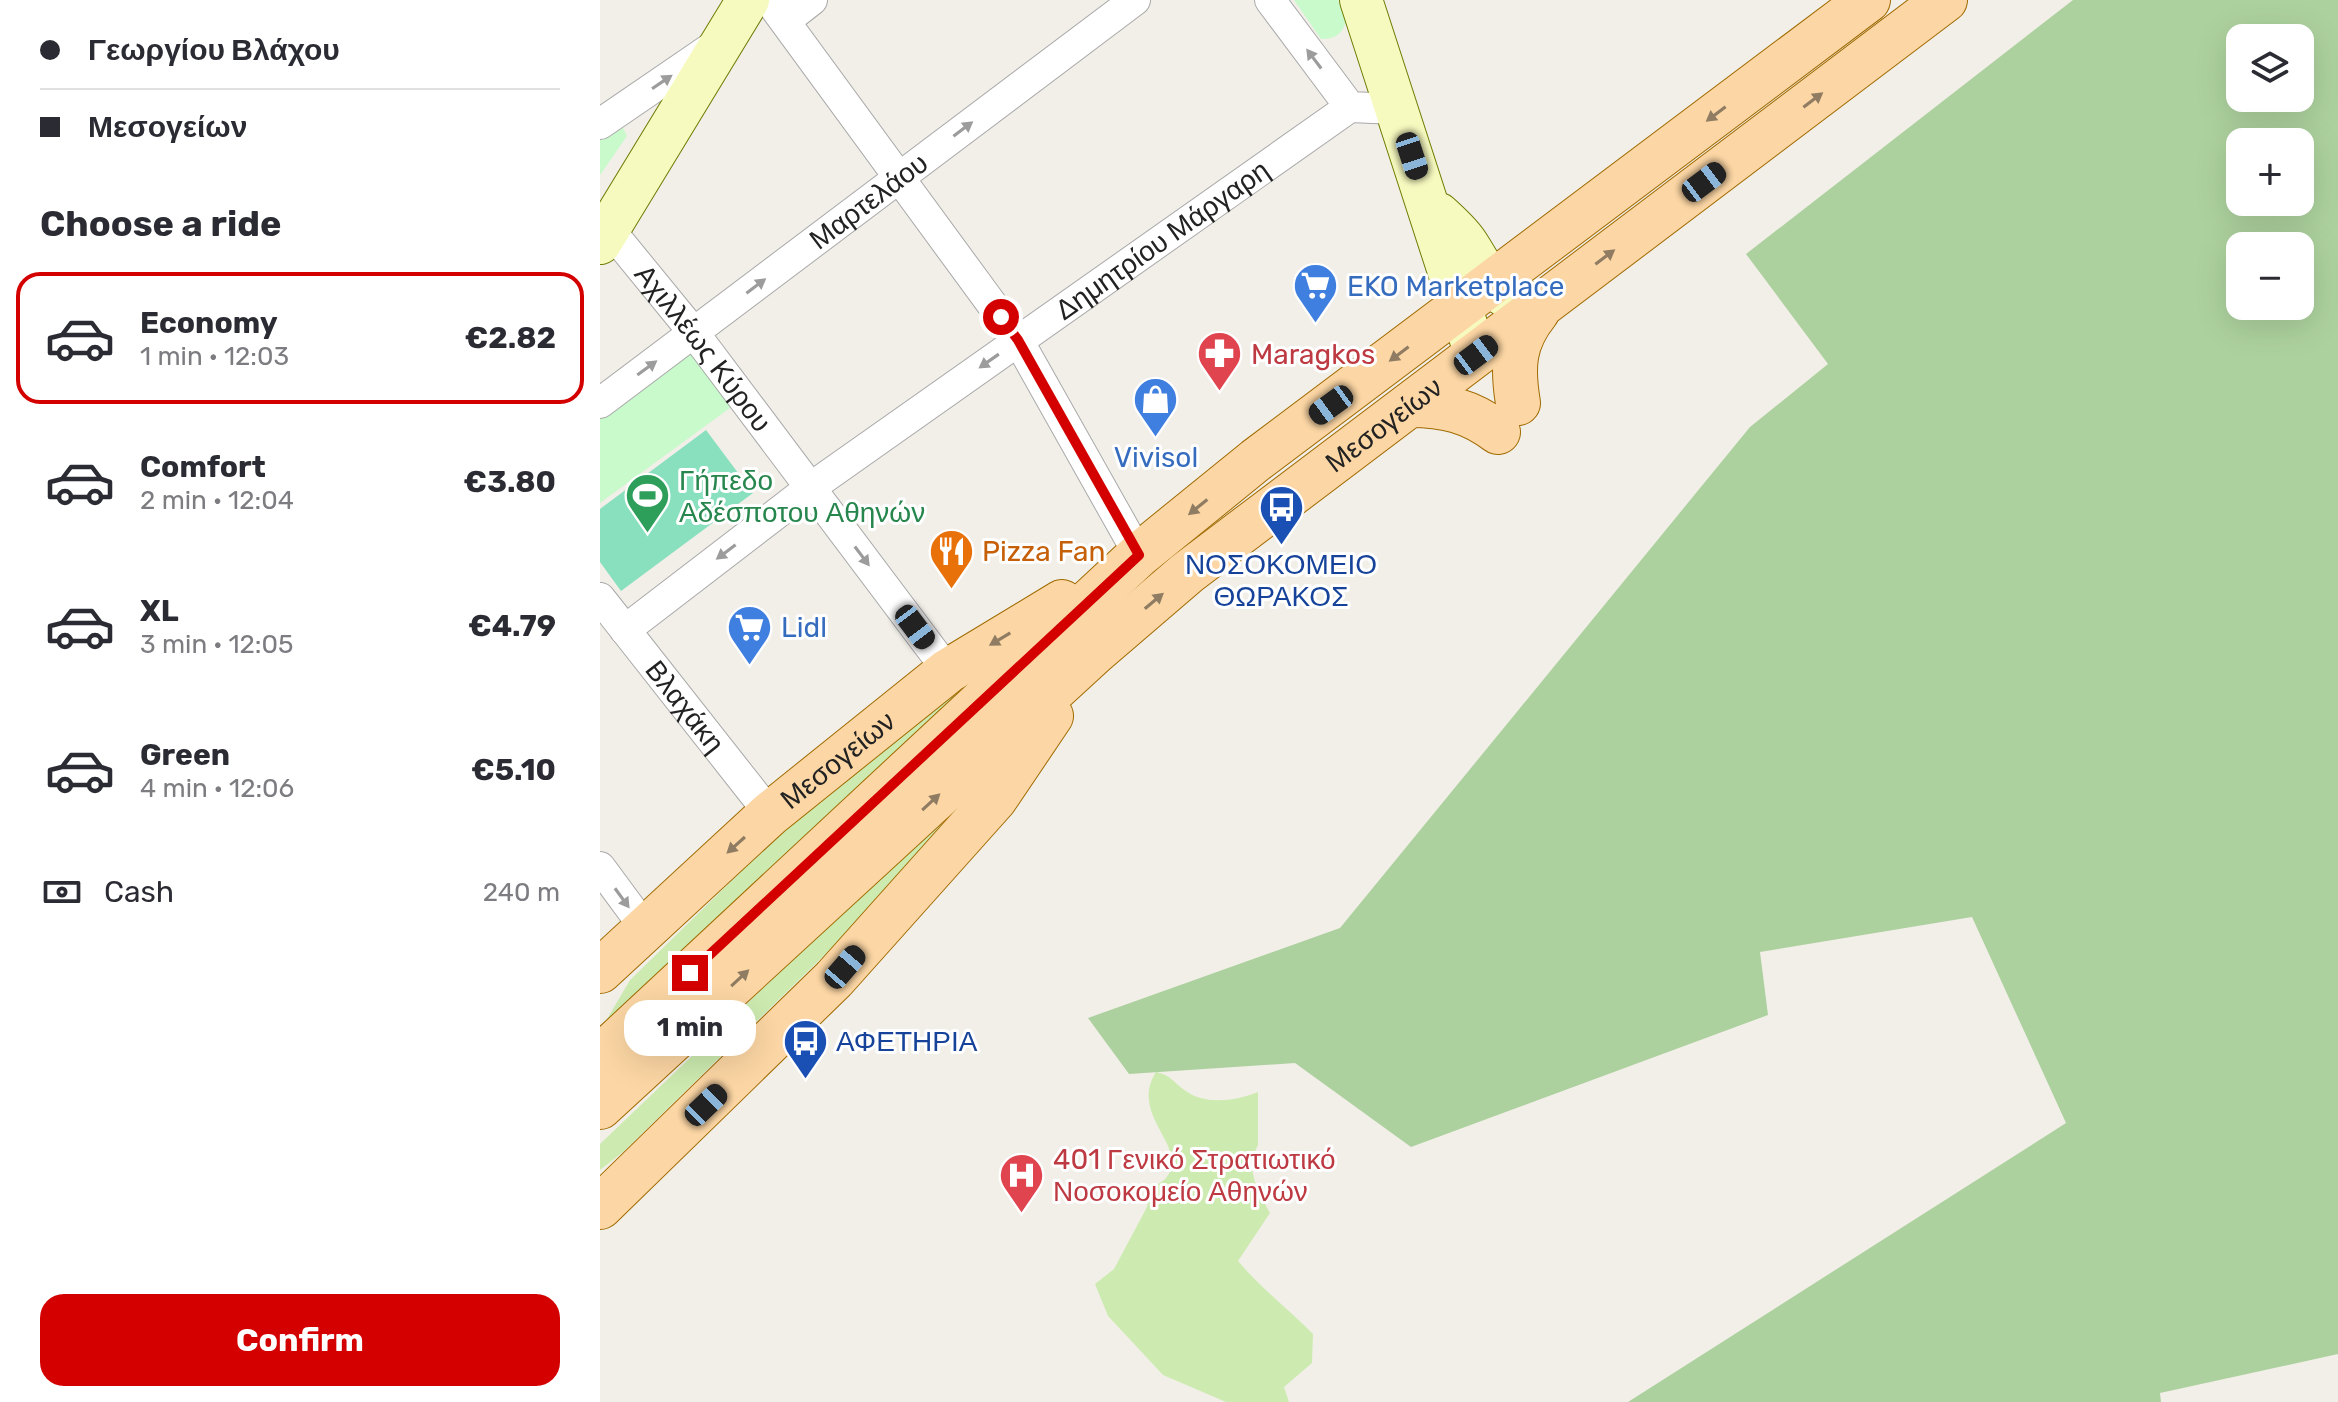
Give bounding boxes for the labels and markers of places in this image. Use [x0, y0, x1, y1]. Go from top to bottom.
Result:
supermarket icon: EKO Marketplace [1292, 262, 1340, 325]
place label: EKO Marketplace [1347, 270, 1564, 303]
pharmacy icon: Maragkos [1196, 330, 1244, 393]
place label: Maragkos [1251, 338, 1375, 371]
shop icon: Vivisol [1132, 376, 1180, 439]
place label: Vivisol [1114, 441, 1198, 474]
place label: Γήπεδο Αδέσποτου Αθηνών [679, 464, 925, 529]
sports icon: Γήπεδο Αδέσποτου Αθηνών [624, 472, 672, 535]
bus stop icon: ΝΟΣΟΚΟΜΕΙΟ ΘΩΡΑΚΟΣ [1257, 483, 1305, 546]
restaurant icon: Pizza Fan [927, 527, 975, 590]
place label: Pizza Fan [982, 535, 1106, 568]
place label: ΝΟΣΟΚΟΜΕΙΟ ΘΩΡΑΚΟΣ [1185, 548, 1377, 613]
supermarket icon: Lidl [726, 603, 774, 666]
place label: Lidl [781, 611, 827, 644]
bus stop icon: ΑΦΕΤΗΡΙΑ [781, 1017, 829, 1080]
place label: ΑΦΕΤΗΡΙΑ [836, 1025, 978, 1058]
place label: 401 Γενικό Στρατιωτικό Νοσοκομείο Αθηνών [1053, 1143, 1336, 1208]
hospital icon: 401 Γενικό Στρατιωτικό Νοσοκομείο Αθηνών [998, 1151, 1046, 1214]

